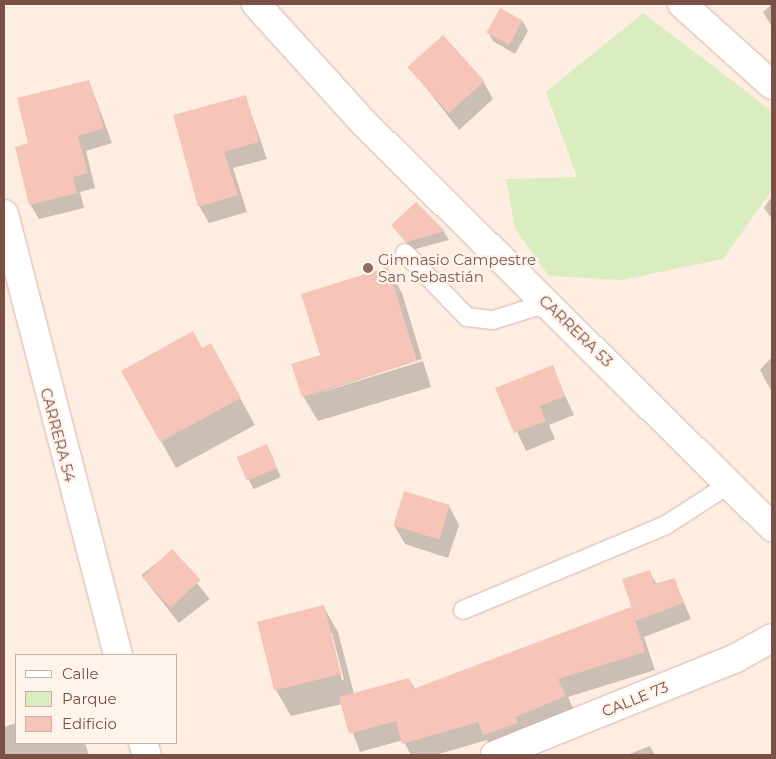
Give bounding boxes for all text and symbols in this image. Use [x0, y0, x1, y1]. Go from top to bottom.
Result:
place label: Gimnasio Campestre San Sebastián [378, 250, 536, 285]
marker: Gimnasio Campestre San Sebastián [362, 262, 374, 274]
street label: CARRERA 53 [535, 291, 617, 371]
street label: CARRERA 54 [37, 386, 79, 484]
legend [15, 654, 178, 744]
text: Calle [62, 664, 99, 683]
street label: CALLE 73 [599, 678, 671, 720]
text: Parque [62, 689, 117, 708]
text: Edificio [62, 714, 117, 733]

